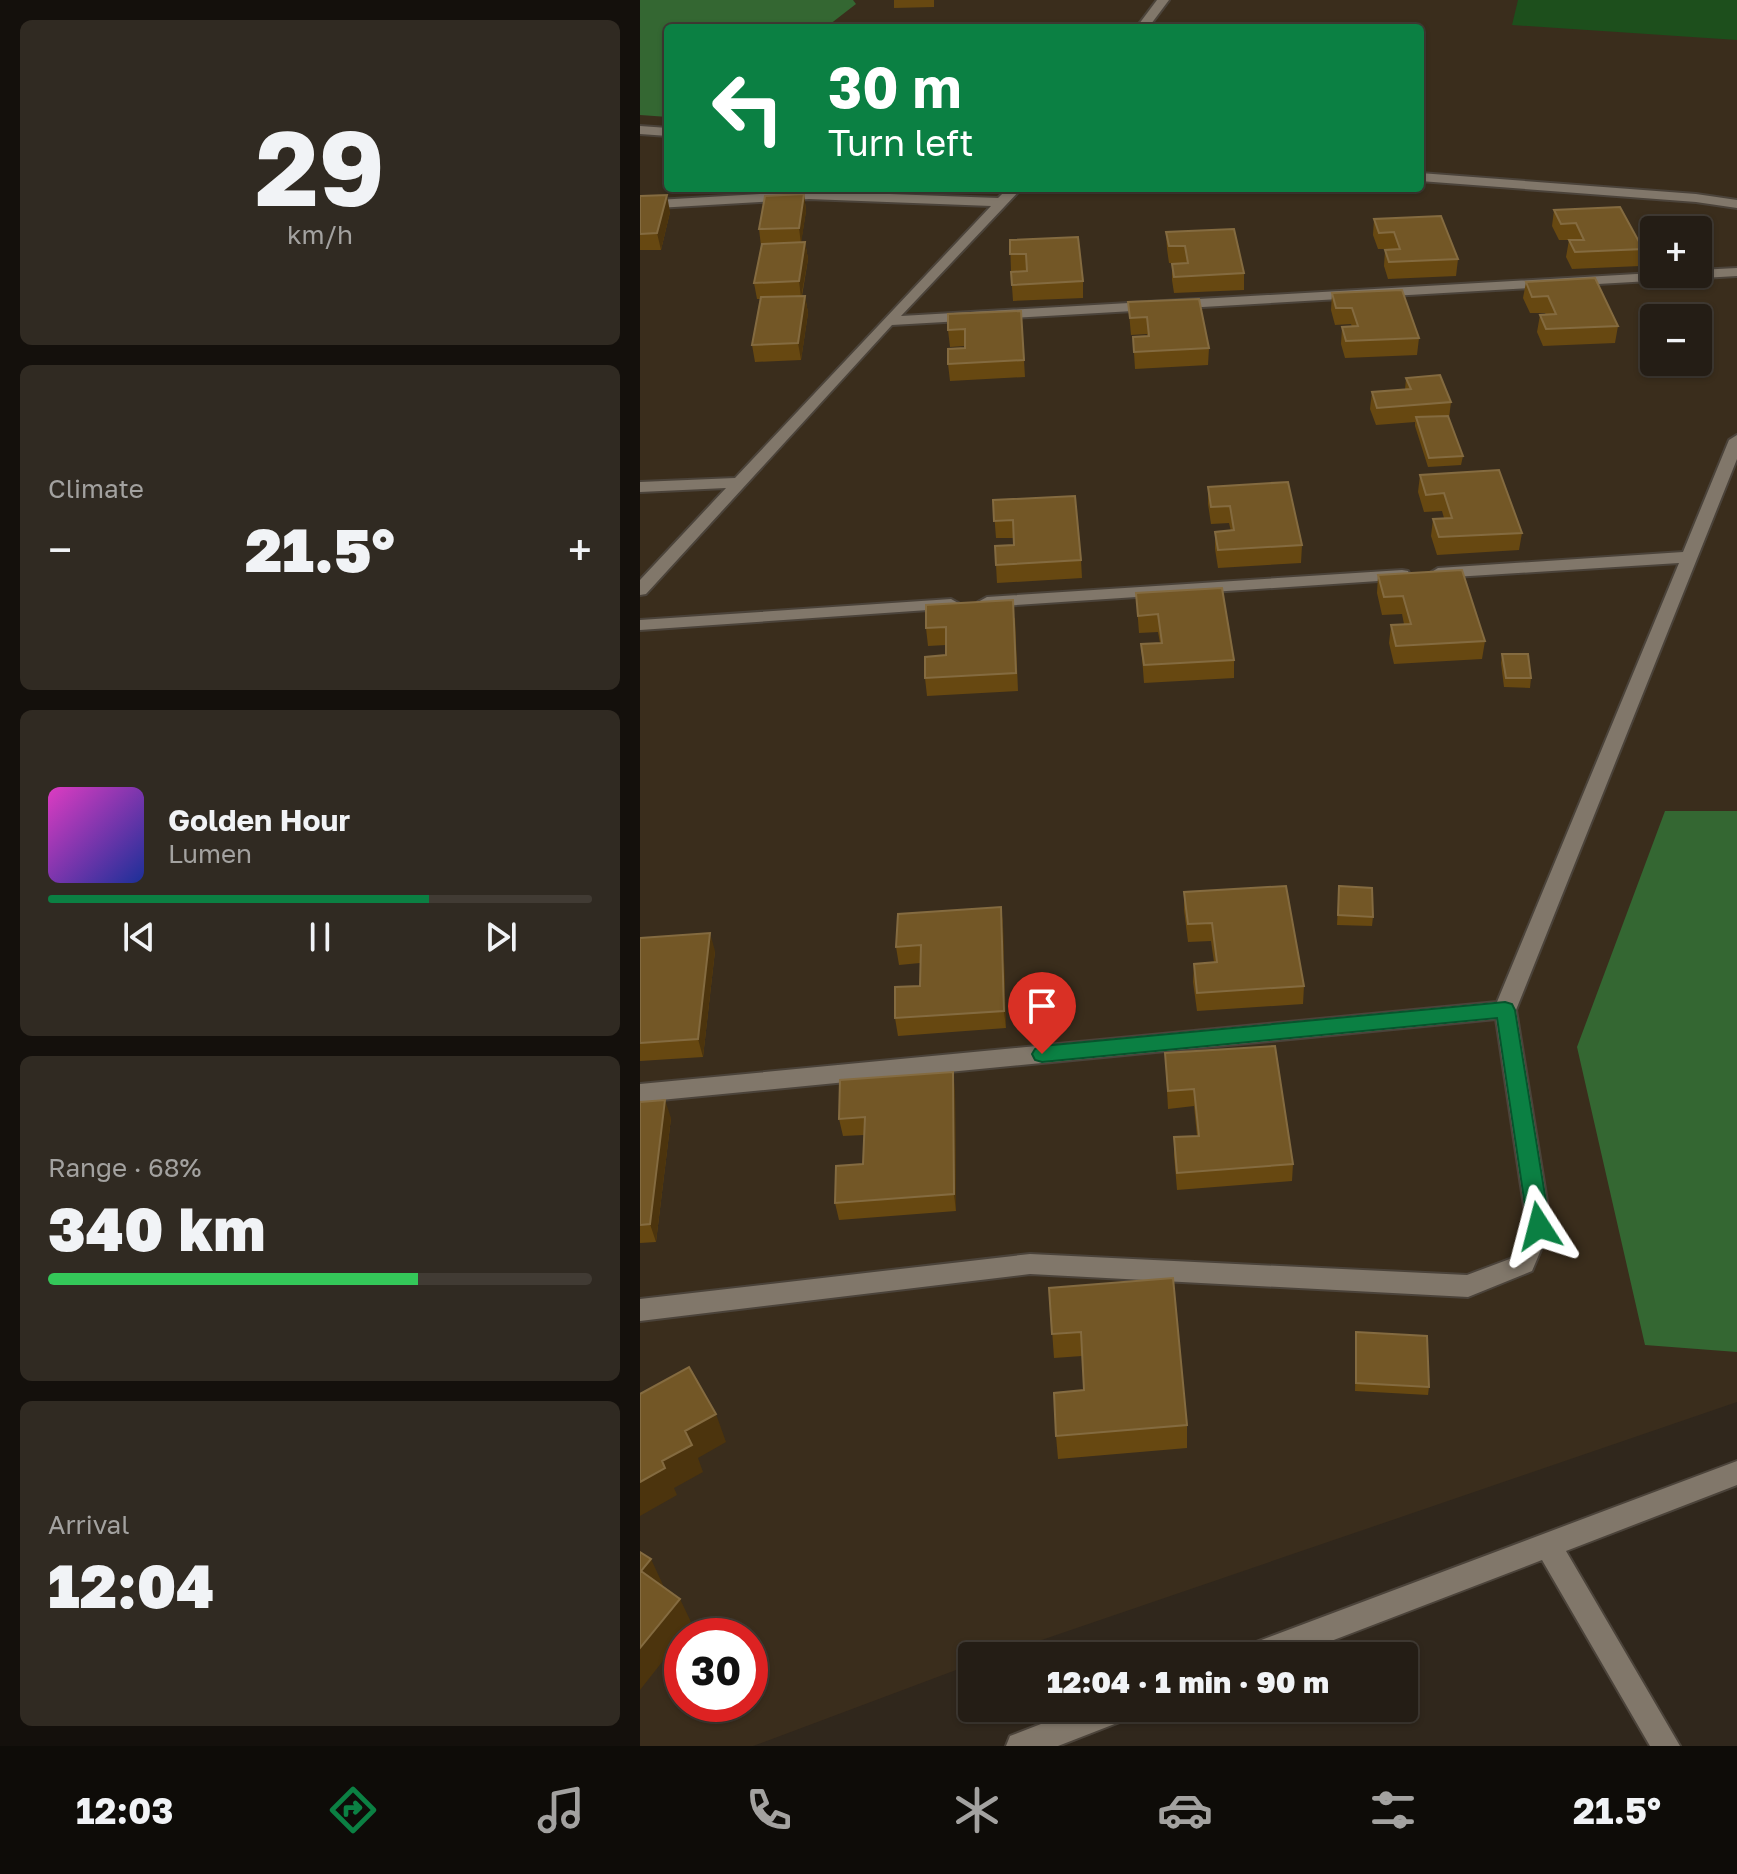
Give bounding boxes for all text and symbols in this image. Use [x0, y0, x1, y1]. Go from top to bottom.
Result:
text: 30 m [828, 53, 962, 120]
icon: left [696, 56, 800, 160]
text: 29 [255, 104, 385, 229]
text: Turn left [828, 121, 974, 164]
map controls [1640, 216, 1712, 376]
button: + [1640, 216, 1712, 288]
text: km/h [287, 219, 353, 250]
button: − [1640, 304, 1712, 376]
text: Climate [48, 473, 144, 504]
text: 21.5° [245, 513, 395, 585]
text: − [48, 523, 72, 576]
text: + [568, 523, 592, 576]
text: Golden Hour [168, 802, 350, 838]
text: Lumen [168, 838, 252, 869]
icon: previous [117, 915, 161, 959]
icon: pause [298, 915, 342, 959]
icon: next [479, 915, 523, 959]
pin [1008, 972, 1076, 1054]
icon: arrive [1020, 984, 1064, 1028]
text: Range · 68% [48, 1152, 201, 1183]
position arrow [1497, 1184, 1581, 1268]
text: 340 km [48, 1192, 265, 1264]
text: Arrival [48, 1509, 129, 1540]
text: 12:04 [48, 1549, 214, 1621]
speed limit sign: 30 [664, 1618, 768, 1722]
text: 12:04 · 1 min · 90 m [1047, 1664, 1329, 1700]
icon: directions [325, 1782, 381, 1838]
icon: music [533, 1782, 589, 1838]
icon: phone [741, 1782, 797, 1838]
icon: climate [949, 1782, 1005, 1838]
icon: car [1157, 1782, 1213, 1838]
icon: filters [1365, 1782, 1421, 1838]
text: 12:03 [76, 1789, 173, 1832]
text: 21.5° [1573, 1789, 1661, 1832]

